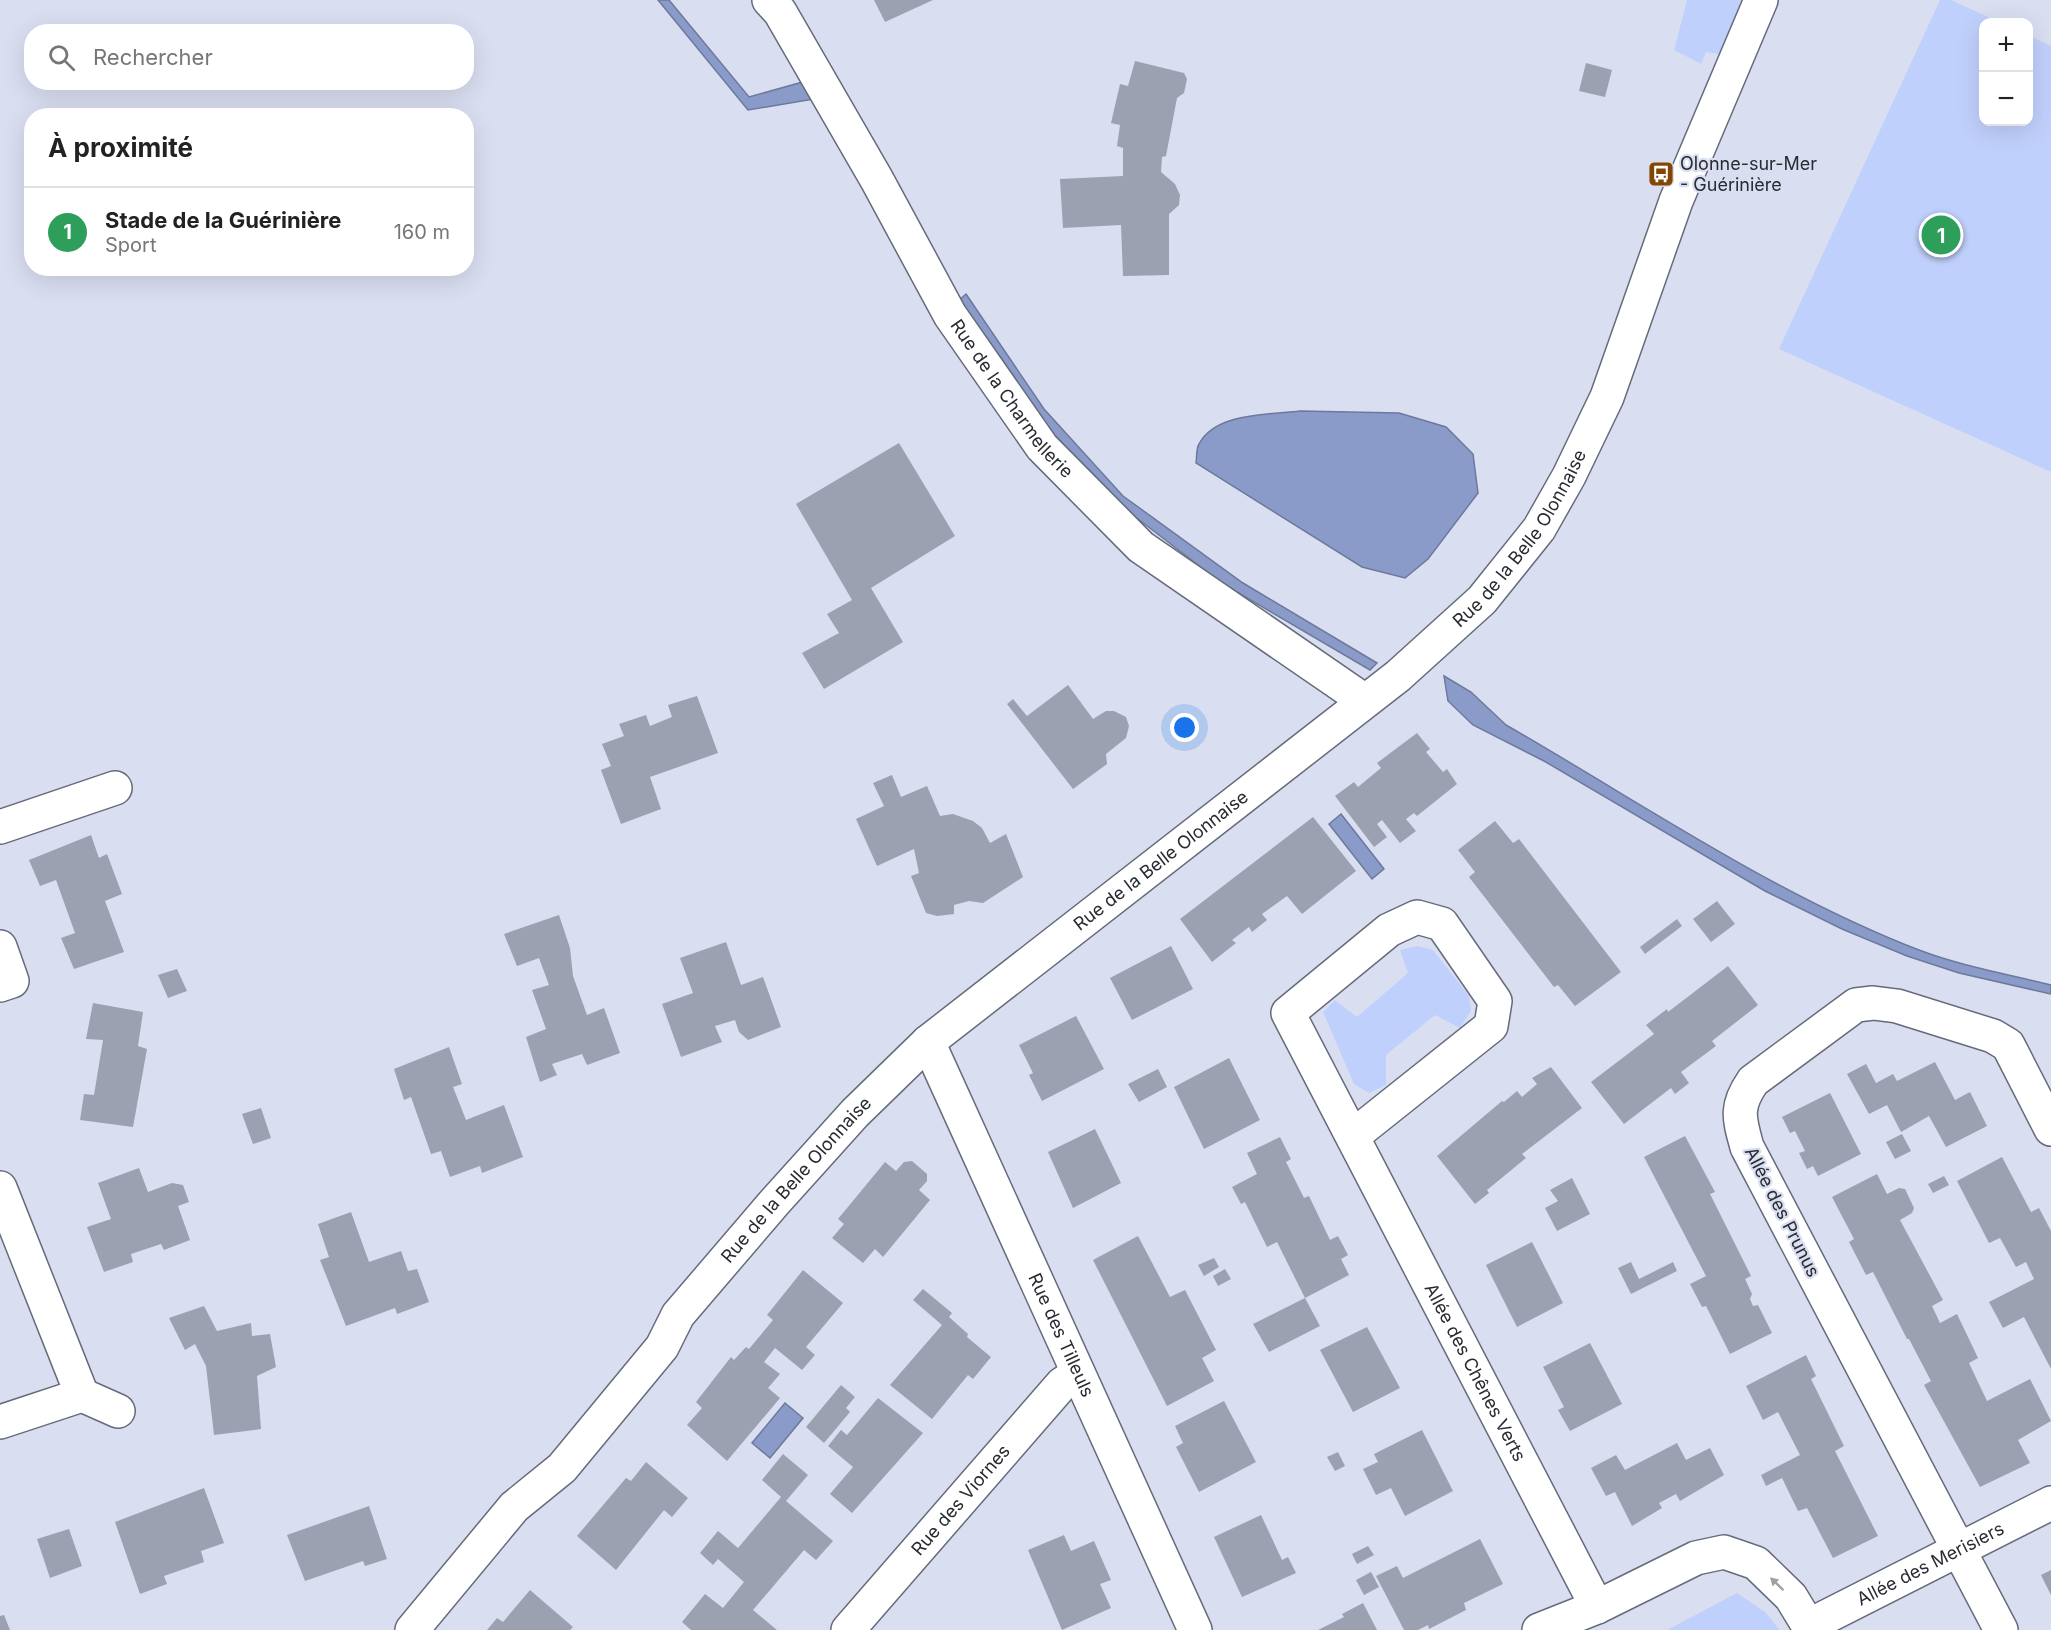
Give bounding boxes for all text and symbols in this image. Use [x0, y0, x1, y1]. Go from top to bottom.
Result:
map controls [1979, 18, 2033, 126]
button: + [1979, 18, 2033, 72]
search box [24, 24, 474, 90]
icon: search [45, 41, 78, 74]
text: Rechercher [93, 44, 213, 70]
button: − [1979, 72, 2033, 126]
text: À proximité [48, 132, 193, 163]
place label: Olonne-sur-Mer - Guérinière [1680, 153, 1817, 195]
bus stop icon: Olonne-sur-Mer - Guérinière [1646, 159, 1676, 189]
text: Stade de la Guérinière [105, 207, 341, 233]
pin: 1 [1922, 212, 1960, 258]
text: 1 [63, 220, 72, 244]
text: 160 m [394, 220, 450, 244]
text: Sport [105, 233, 156, 257]
street label: Rue de la Charmellerie [946, 315, 1078, 482]
street label: Rue de la Belle Olonnaise [1448, 446, 1590, 631]
your location [1170, 713, 1199, 742]
street label: Rue de la Belle Olonnaise [1069, 786, 1252, 935]
street label: Rue de la Belle Olonnaise [716, 1092, 875, 1267]
street label: Allée des Prunus [1741, 1143, 1824, 1280]
street label: Rue des Tilleuls [1024, 1270, 1099, 1400]
street label: Allée des Chênes Verts [1421, 1280, 1530, 1465]
street label: Rue des Viornes [907, 1440, 1014, 1559]
street label: Allée des Merisiers [1853, 1518, 2007, 1610]
one-way arrow [1770, 1577, 1784, 1591]

